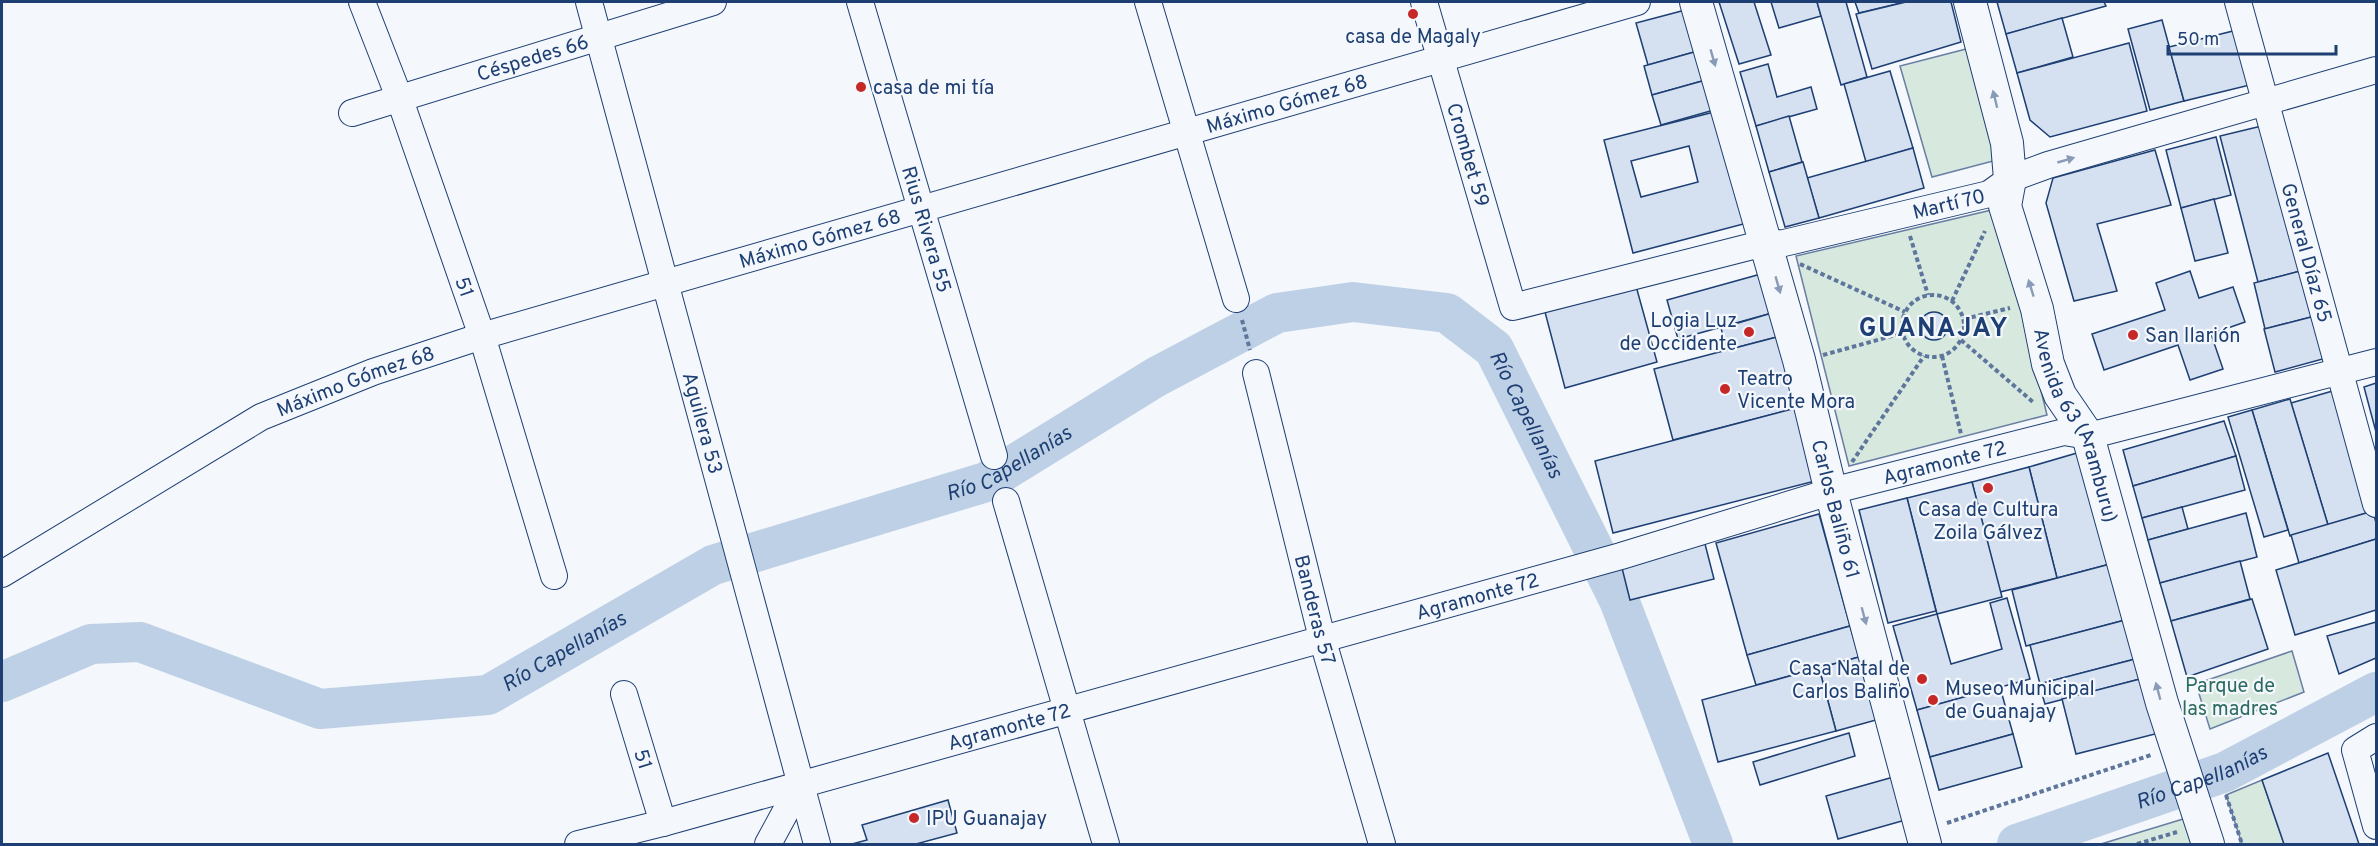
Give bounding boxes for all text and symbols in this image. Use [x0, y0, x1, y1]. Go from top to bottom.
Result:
marker: casa de Magaly [1406, 7, 1420, 21]
scale bar [2168, 18, 2336, 56]
place label: casa de Magaly [1345, 25, 1481, 51]
text: 50 m [2177, 29, 2219, 52]
street label: Céspedes 66 [474, 30, 592, 89]
one-way arrow [1709, 49, 1718, 67]
street label: Máximo Gómez 68 [1203, 70, 1371, 141]
place label: casa de mi tía [873, 76, 994, 102]
marker: casa de mi tía [854, 80, 868, 94]
one-way arrow [1990, 89, 2000, 108]
street label: Crombet 59 [1439, 100, 1494, 210]
one-way arrow [2057, 155, 2075, 164]
street label: Rius Rivera 55 [894, 163, 956, 296]
street label: General Díaz 65 [2273, 181, 2337, 326]
street label: Martí 70 [1910, 184, 1988, 227]
street label: Máximo Gómez 68 [737, 205, 904, 276]
street label: 51 [448, 274, 479, 301]
one-way arrow [1774, 277, 1783, 295]
one-way arrow [2026, 279, 2035, 297]
place label: Logia Luz de Occidente [1619, 309, 1737, 358]
district label: GUANAJAY [1859, 313, 2009, 346]
place label: San Ilarión [2145, 324, 2241, 350]
marker: Logia Luz de Occidente [1742, 325, 1756, 339]
street label: Avenida 63 (Aramburu) [2026, 326, 2122, 526]
marker: San Ilarión [2126, 328, 2140, 342]
street label: Máximo Gómez 68 [273, 342, 438, 424]
water label: Río Capellanías [1482, 347, 1569, 484]
place label: Teatro Vicente Mora [1737, 367, 1855, 416]
street label: Aguilera 53 [675, 370, 727, 477]
marker: Teatro Vicente Mora [1718, 382, 1732, 396]
water label: Río Capellanías [943, 420, 1078, 508]
street label: Agramonte 72 [1880, 436, 2010, 492]
street label: Carlos Baliño 61 [1804, 437, 1865, 582]
marker: Casa de Cultura Zoila Gálvez [1981, 481, 1995, 495]
place label: Casa de Cultura Zoila Gálvez [1918, 498, 2058, 547]
street label: Banderas 57 [1287, 552, 1340, 668]
street label: Agramonte 72 [1413, 568, 1542, 627]
water label: Río Capellanías [497, 606, 632, 699]
one-way arrow [1860, 608, 1869, 626]
place label: Casa Natal de Carlos Baliño [1789, 657, 1910, 706]
marker: Casa Natal de Carlos Baliño [1915, 672, 1929, 686]
park label: Parque de las madres [2182, 674, 2278, 723]
place label: Museo Municipal de Guanajay [1945, 677, 2095, 726]
one-way arrow [2153, 682, 2163, 700]
marker: Museo Municipal de Guanajay [1926, 693, 1940, 707]
street label: Agramonte 72 [945, 699, 1074, 758]
water label: Río Capellanías [2132, 740, 2273, 817]
street label: 51 [626, 746, 657, 773]
place label: IPU Guanajay [926, 807, 1047, 833]
marker: IPU Guanajay [907, 811, 921, 825]

